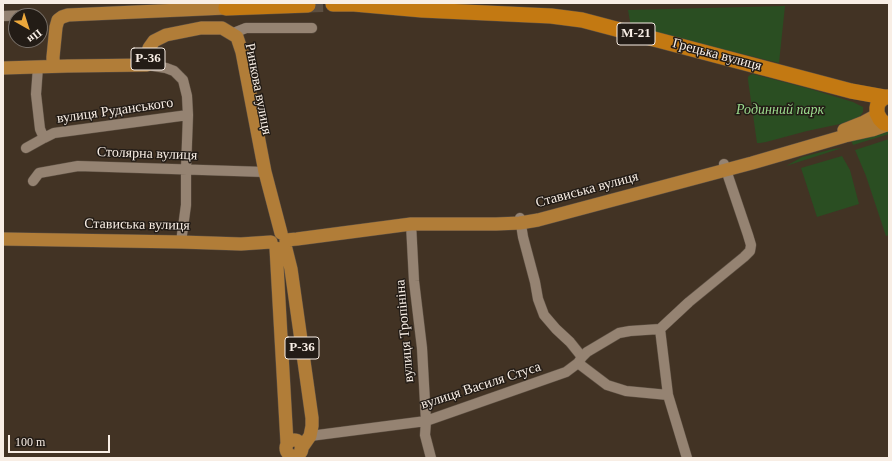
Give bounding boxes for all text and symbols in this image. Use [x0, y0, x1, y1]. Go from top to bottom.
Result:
north arrow [8, 8, 48, 48]
road number: М-21 [617, 23, 655, 45]
text: Пн [25, 27, 44, 46]
street label: Грецька вулиця [671, 35, 763, 75]
street label: Ринкова вулиця [241, 42, 275, 136]
road number: Р-36 [131, 48, 165, 70]
street label: вулиця Руданського [56, 95, 174, 127]
park label: Родинний парк [736, 102, 824, 118]
street label: Столярна вулиця [97, 144, 197, 164]
street label: Стависька вулиця [534, 168, 640, 212]
street label: Стависька вулиця [84, 216, 190, 234]
street label: вулиця Тропініна [392, 279, 418, 383]
road number: Р-36 [285, 337, 319, 359]
street label: вулиця Василя Стуса [419, 359, 543, 413]
scale bar [10, 427, 112, 453]
text: 100 m [15, 435, 45, 449]

